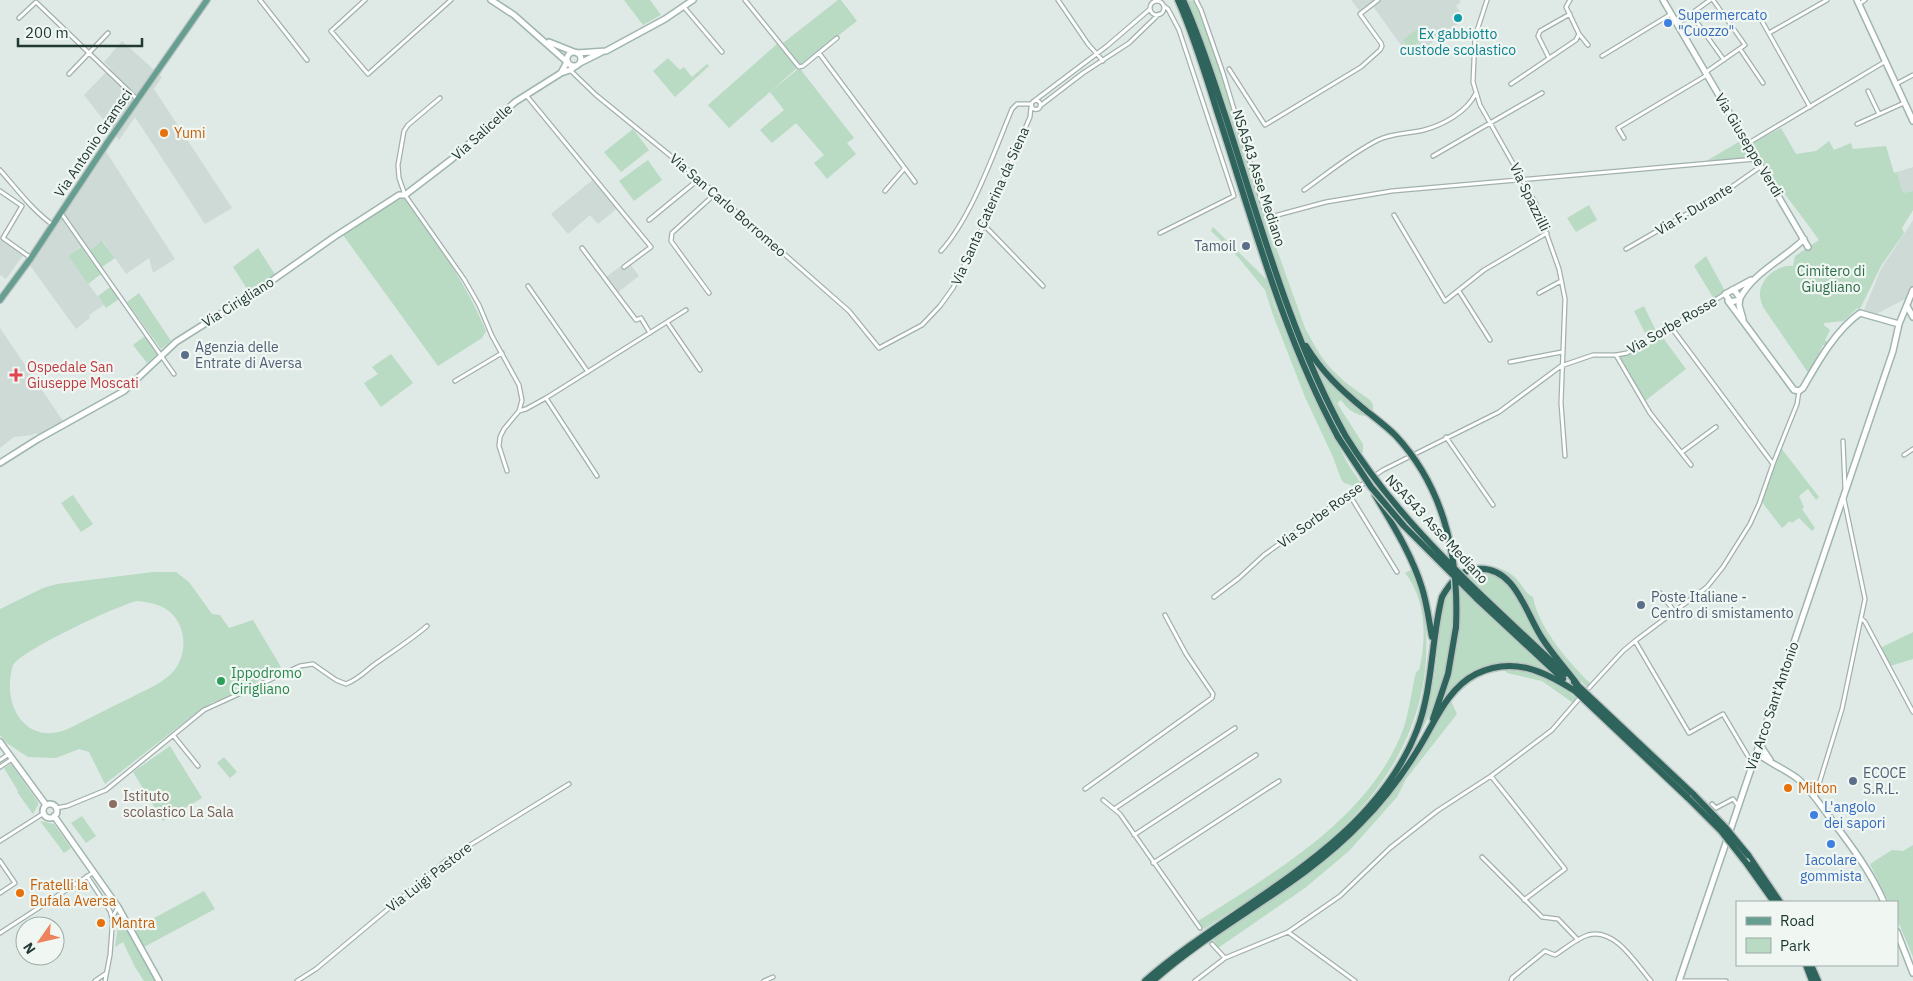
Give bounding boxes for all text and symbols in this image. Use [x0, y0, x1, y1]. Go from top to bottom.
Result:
place label: Supermercato "Cuozzo" [1678, 6, 1767, 40]
marker: Ex gabbiotto custode scolastico [1452, 12, 1464, 24]
scale bar [18, 15, 141, 47]
marker: Supermercato "Cuozzo" [1662, 17, 1674, 29]
text: 200 m [25, 23, 69, 42]
place label: Ex gabbiotto custode scolastico [1400, 25, 1516, 59]
street label: Via Antonio Gramsci [50, 85, 136, 201]
street label: Via Giuseppe Verdi [1711, 90, 1787, 200]
street label: Via Salicelle [448, 100, 516, 164]
street label: NSA543 Asse Mediano [1228, 107, 1290, 249]
street label: Via Santa Caterina da Siena [947, 123, 1033, 288]
place label: Yumi [174, 124, 206, 142]
marker: Yumi [158, 127, 170, 139]
street label: Via San Carlo Borromeo [666, 149, 790, 261]
street label: Via Spazzilli [1506, 160, 1554, 234]
street label: Via F. Durante [1652, 179, 1736, 239]
place label: Tamoil [1194, 237, 1236, 255]
marker: Tamoil [1240, 240, 1252, 252]
park label: Cimitero di Giugliano [1797, 262, 1865, 296]
street label: Via Cirigliano [199, 273, 278, 331]
street label: Via Sorbe Rosse [1624, 292, 1720, 358]
place label: Agenzia delle Entrate di Aversa [195, 338, 302, 372]
marker: Agenzia delle Entrate di Aversa [179, 349, 191, 361]
place label: Ospedale San Giuseppe Moscati [27, 358, 139, 392]
marker: Ospedale San Giuseppe Moscati [9, 368, 23, 382]
street label: NSA543 Asse Mediano [1382, 471, 1492, 588]
street label: Via Sorbe Rosse [1274, 478, 1366, 552]
place label: Poste Italiane - Centro di smistamento [1651, 588, 1794, 622]
marker: Poste Italiane - Centro di smistamento [1635, 599, 1647, 611]
street label: Via Arco Sant'Antonio [1742, 639, 1803, 773]
place label: Ippodromo Cirigliano [231, 664, 302, 698]
marker: Ippodromo Cirigliano [215, 675, 227, 687]
place label: ECOCE S.R.L. [1863, 764, 1906, 798]
marker: ECOCE S.R.L. [1847, 775, 1859, 787]
place label: Milton [1798, 779, 1837, 797]
marker: Milton [1782, 782, 1794, 794]
place label: Istituto scolastico La Sala [123, 787, 234, 821]
marker: Istituto scolastico La Sala [107, 798, 119, 810]
place label: L'angolo dei sapori [1824, 798, 1886, 832]
marker: L'angolo dei sapori [1808, 809, 1820, 821]
street label: Via Luigi Pastore [383, 838, 475, 916]
marker: Iacolare gommista [1825, 838, 1837, 850]
place label: Iacolare gommista [1800, 851, 1863, 885]
place label: Fratelli la Bufala Aversa [30, 876, 117, 910]
marker: Fratelli la Bufala Aversa [14, 887, 26, 899]
legend [1736, 901, 1898, 966]
text: Road [1780, 911, 1815, 930]
place label: Mantra [111, 914, 156, 932]
north arrow [15, 916, 65, 966]
marker: Mantra [95, 917, 107, 929]
text: Park [1780, 936, 1810, 955]
text: N [19, 939, 40, 958]

